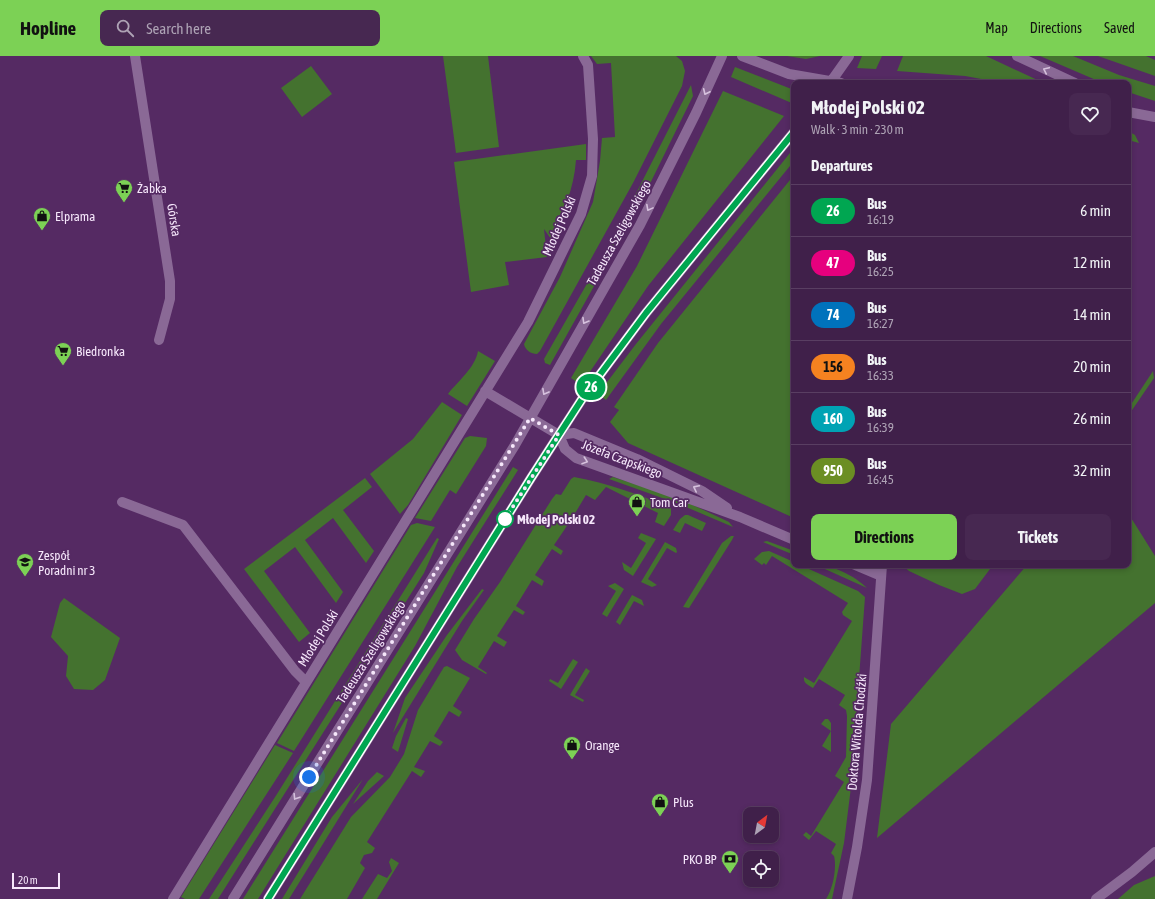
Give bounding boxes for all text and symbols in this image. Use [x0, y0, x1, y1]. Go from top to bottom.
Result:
search box [100, 10, 380, 46]
text: Hopline [20, 17, 76, 39]
icon: search [114, 17, 136, 39]
text: Search here [146, 20, 211, 37]
text: Map [985, 20, 1008, 36]
text: Directions [1030, 20, 1082, 36]
text: Saved [1104, 20, 1135, 36]
one-way arrow [1042, 67, 1050, 75]
one-way arrow [703, 88, 711, 95]
button: heart [1069, 93, 1111, 135]
text: Młodej Polski 02 [811, 96, 925, 118]
text: Walk · 3 min · 230 m [811, 122, 904, 137]
text: Departures [811, 157, 873, 174]
supermarket icon: Żabka [114, 178, 134, 203]
street label: Tadeusza Szeligowskiego [584, 178, 654, 288]
place label: Żabka [137, 181, 167, 196]
street label: Młodej Polski [539, 194, 579, 258]
text: Bus [867, 195, 887, 212]
street label: Górska [164, 202, 184, 238]
text: 6 min [1080, 202, 1111, 219]
text: 26 [826, 203, 840, 219]
one-way arrow [646, 204, 653, 212]
shop icon: Elprama [32, 206, 52, 231]
place label: Elprama [55, 209, 95, 224]
text: 16:19 [867, 212, 894, 227]
text: Bus [867, 247, 887, 264]
text: 12 min [1073, 254, 1111, 271]
text: 47 [826, 255, 840, 271]
text: 16:25 [867, 264, 894, 279]
text: Bus [867, 299, 887, 316]
text: 14 min [1073, 306, 1111, 323]
text: 74 [826, 307, 840, 323]
text: 16:27 [867, 316, 894, 331]
one-way arrow [582, 317, 589, 325]
supermarket icon: Biedronka [53, 341, 73, 366]
place label: Biedronka [76, 344, 125, 359]
text: Bus [867, 351, 887, 368]
text: 20 min [1073, 358, 1111, 375]
text: 156 [823, 359, 843, 375]
text: 16:33 [867, 368, 894, 383]
line badge: 26 [573, 374, 609, 400]
text: 26 [584, 379, 598, 395]
one-way arrow [542, 388, 550, 395]
text: Bus [867, 403, 887, 420]
text: 26 min [1073, 410, 1111, 427]
text: 160 [823, 411, 843, 427]
text: 16:39 [867, 420, 894, 435]
street label: Józefa Czapskiego [580, 437, 664, 481]
text: Bus [867, 455, 887, 472]
one-way arrow [581, 456, 588, 465]
text: 32 min [1073, 462, 1111, 479]
text: 950 [823, 463, 843, 479]
text: 16:45 [867, 472, 894, 487]
one-way arrow [692, 485, 700, 493]
shop icon: Tom Car [627, 492, 647, 517]
place label: Tom Car [650, 495, 688, 510]
marker: Młodej Polski 02 [496, 510, 514, 528]
place label: Młodej Polski 02 [517, 512, 595, 527]
button: Directions [811, 514, 957, 560]
button: Tickets [965, 514, 1111, 560]
place label: Zespół Poradni nr 3 [38, 548, 95, 578]
school or university icon: Zespół Poradni nr 3 [15, 552, 35, 577]
street label: Tadeusza Szeligowskiego [333, 598, 409, 706]
street label: Młodej Polski [295, 607, 341, 669]
street label: Doktora Witolda Chodźki [844, 673, 870, 791]
shop icon: Orange [562, 735, 582, 760]
place label: Orange [585, 738, 620, 753]
your location [299, 767, 319, 787]
shop icon: Plus [650, 792, 670, 817]
one-way arrow [294, 793, 301, 800]
place label: Plus [673, 795, 694, 810]
north arrow [743, 807, 779, 843]
map controls [743, 807, 779, 887]
bank icon: PKO BP [720, 849, 740, 874]
button: locate [743, 851, 779, 887]
place label: PKO BP [683, 852, 717, 867]
scale bar [12, 871, 60, 890]
text: 20 m [18, 874, 38, 886]

